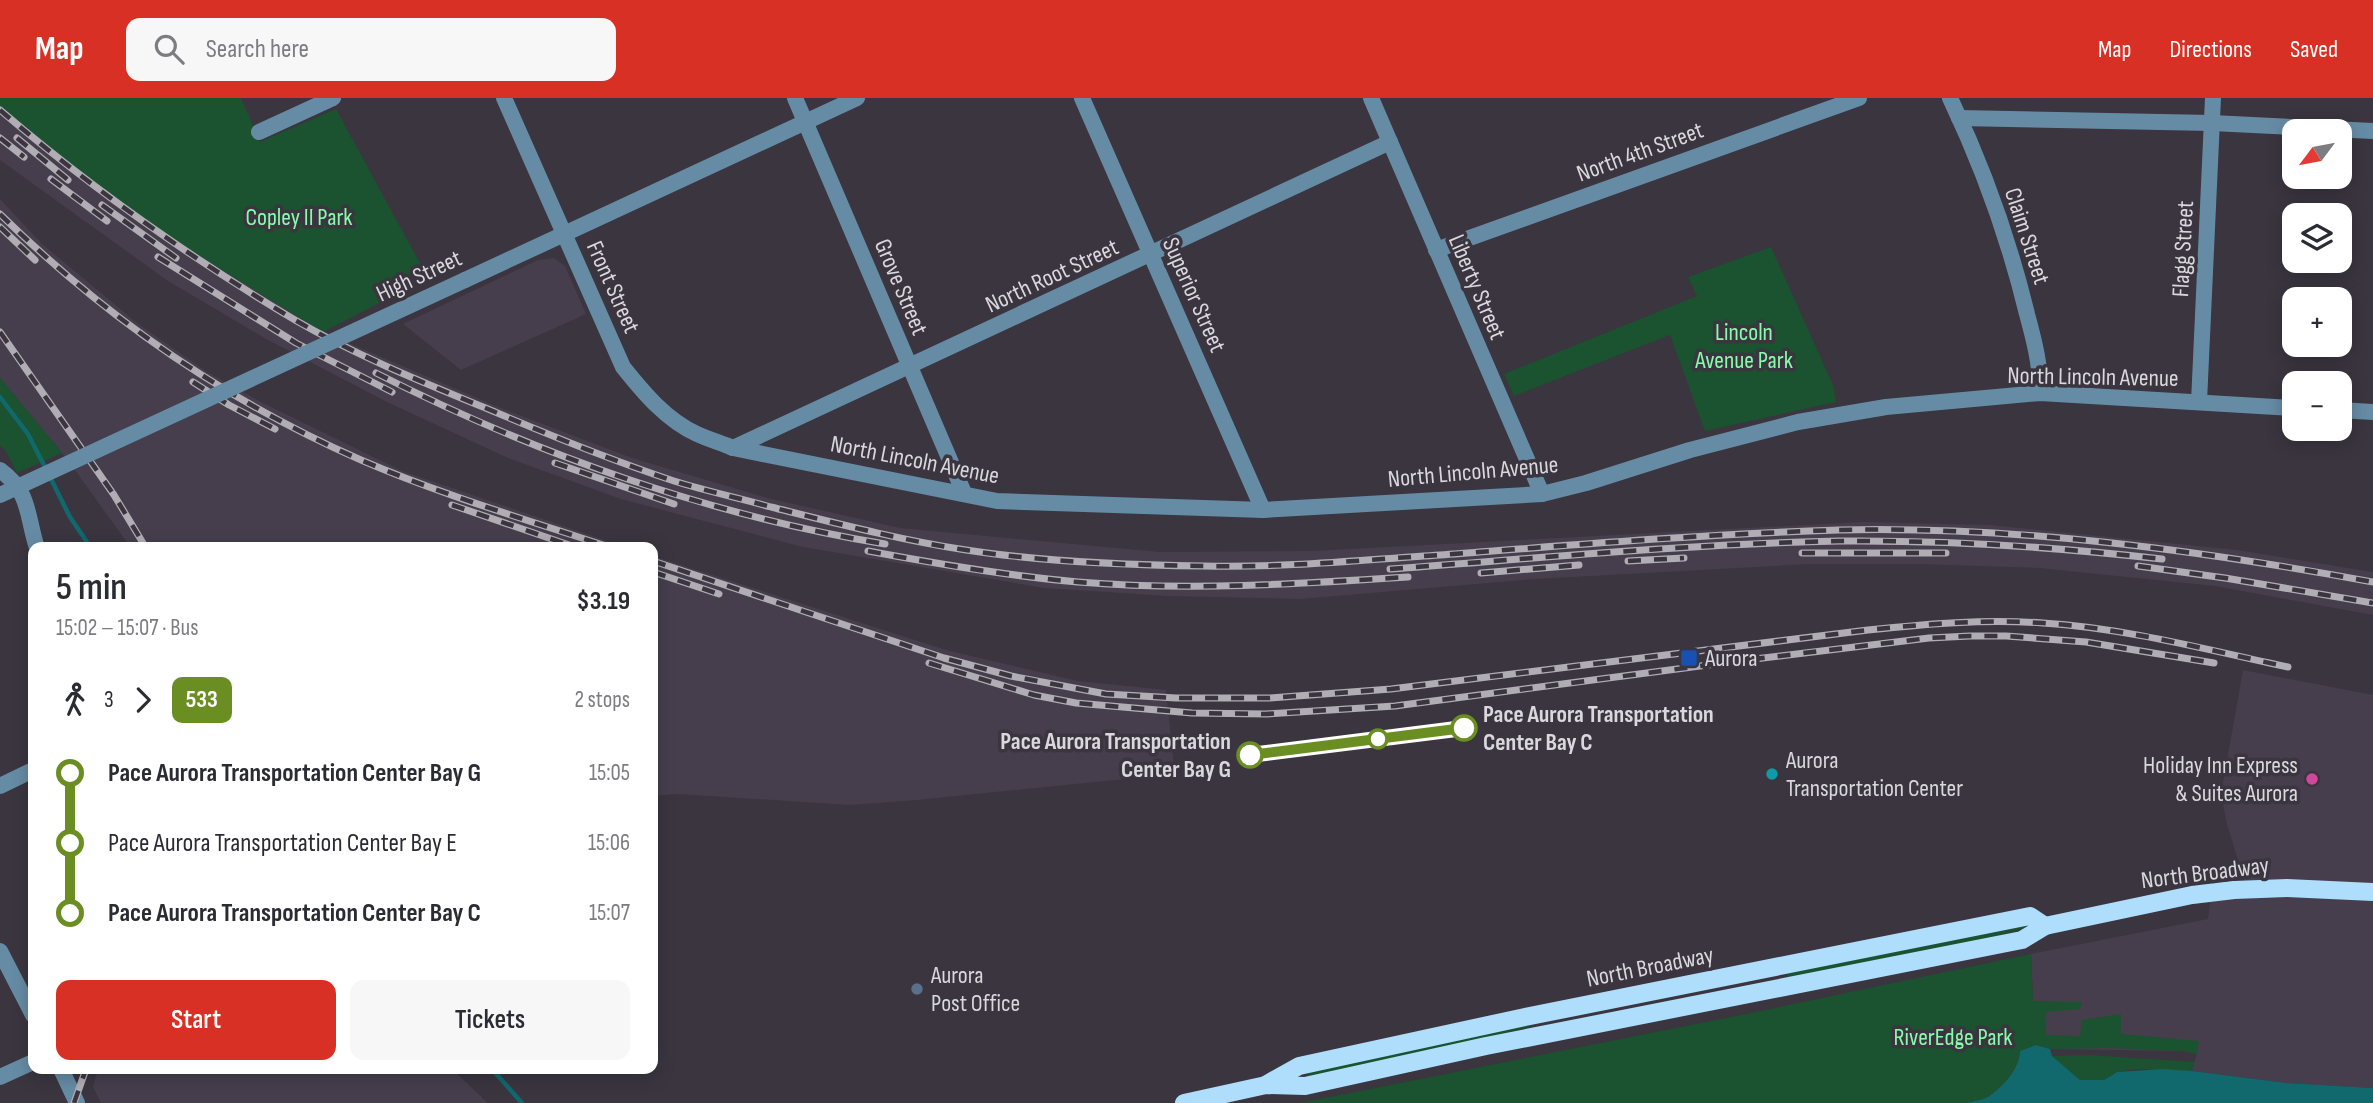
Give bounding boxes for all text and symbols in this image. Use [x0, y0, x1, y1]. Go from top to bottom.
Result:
search box [126, 18, 616, 81]
text: Map [35, 29, 84, 69]
icon: search [150, 30, 188, 68]
text: Search here [206, 34, 309, 65]
text: Map [2098, 35, 2131, 64]
text: Directions [2169, 35, 2252, 64]
text: Saved [2290, 35, 2338, 64]
street label: North 4th Street [1573, 116, 1707, 188]
north arrow [2282, 119, 2352, 189]
map controls [2282, 119, 2352, 441]
street label: Claim Street [1998, 184, 2056, 288]
street label: Flagg Street [2166, 200, 2200, 298]
park label: Copley II Park [246, 203, 352, 232]
button: layers [2282, 203, 2352, 273]
street label: Liberty Street [1442, 230, 1512, 344]
street label: North Root Street [981, 233, 1123, 319]
street label: Superior Street [1156, 233, 1232, 357]
street label: Grove Street [868, 235, 934, 339]
street label: Front Street [580, 236, 646, 338]
street label: High Street [372, 244, 466, 308]
button: + [2282, 287, 2352, 357]
park label: Lincoln Avenue Park [1694, 318, 1793, 375]
street label: North Lincoln Avenue [2007, 361, 2179, 393]
button: − [2282, 371, 2352, 441]
street label: North Lincoln Avenue [828, 429, 1002, 491]
street label: North Lincoln Avenue [1387, 450, 1559, 494]
text: 5 min [56, 565, 127, 610]
text: $3.19 [576, 586, 630, 617]
text: 15:02 – 15:07 · Bus [56, 614, 198, 642]
place label: Aurora [1704, 644, 1758, 673]
marker: Aurora [1679, 648, 1699, 668]
icon: walk [56, 681, 94, 719]
icon: forward [124, 681, 162, 719]
text: 533 [186, 685, 218, 714]
text: 3 [104, 686, 114, 714]
text: 2 stops [574, 686, 630, 714]
place label: Pace Aurora Transportation Center Bay C [1483, 700, 1714, 757]
marker: Pace Aurora Transportation Center Bay C [1451, 715, 1477, 741]
place label: Pace Aurora Transportation Center Bay G [1000, 727, 1231, 784]
unlabelled marker [1368, 729, 1388, 749]
marker: Pace Aurora Transportation Center Bay G [1237, 742, 1263, 768]
place label: Aurora Transportation Center [1785, 746, 1963, 803]
place label: Holiday Inn Express & Suites Aurora [2143, 751, 2298, 808]
text: Pace Aurora Transportation Center Bay G [108, 758, 481, 789]
text: 15:05 [589, 759, 630, 787]
marker: Aurora Transportation Center [1764, 766, 1780, 782]
marker: Holiday Inn Express & Suites Aurora [2304, 771, 2320, 787]
text: Pace Aurora Transportation Center Bay E [108, 828, 457, 859]
text: 15:06 [588, 829, 630, 857]
street label: North Broadway [2139, 851, 2271, 895]
text: Pace Aurora Transportation Center Bay C [108, 898, 481, 929]
text: 15:07 [589, 899, 630, 927]
street label: North Broadway [1584, 940, 1716, 994]
place label: Aurora Post Office [930, 961, 1020, 1018]
button: Start [56, 980, 336, 1060]
button: Tickets [350, 980, 630, 1060]
marker: Aurora Post Office [909, 981, 925, 997]
park label: RiverEdge Park [1894, 1023, 2013, 1052]

